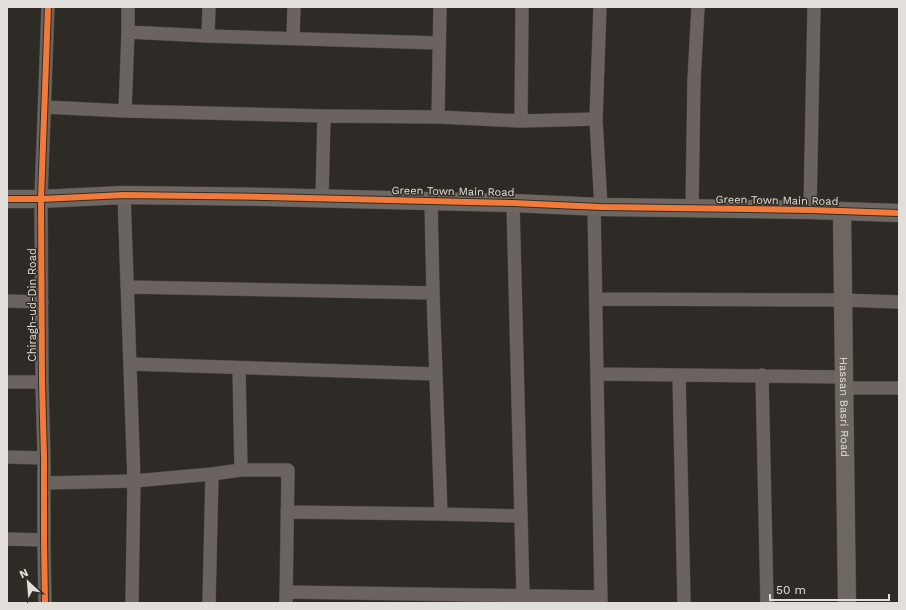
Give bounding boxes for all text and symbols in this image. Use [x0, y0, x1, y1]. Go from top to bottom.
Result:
street label: Green Town Main Road [392, 184, 514, 199]
street label: Green Town Main Road [716, 193, 838, 208]
street label: Chiragh-ud-Din Road [26, 248, 39, 362]
street label: Hassan Basri Road [837, 357, 851, 457]
north arrow [8, 562, 48, 602]
text: N [17, 566, 30, 581]
scale bar [770, 576, 889, 602]
text: 50 m [776, 583, 806, 597]

